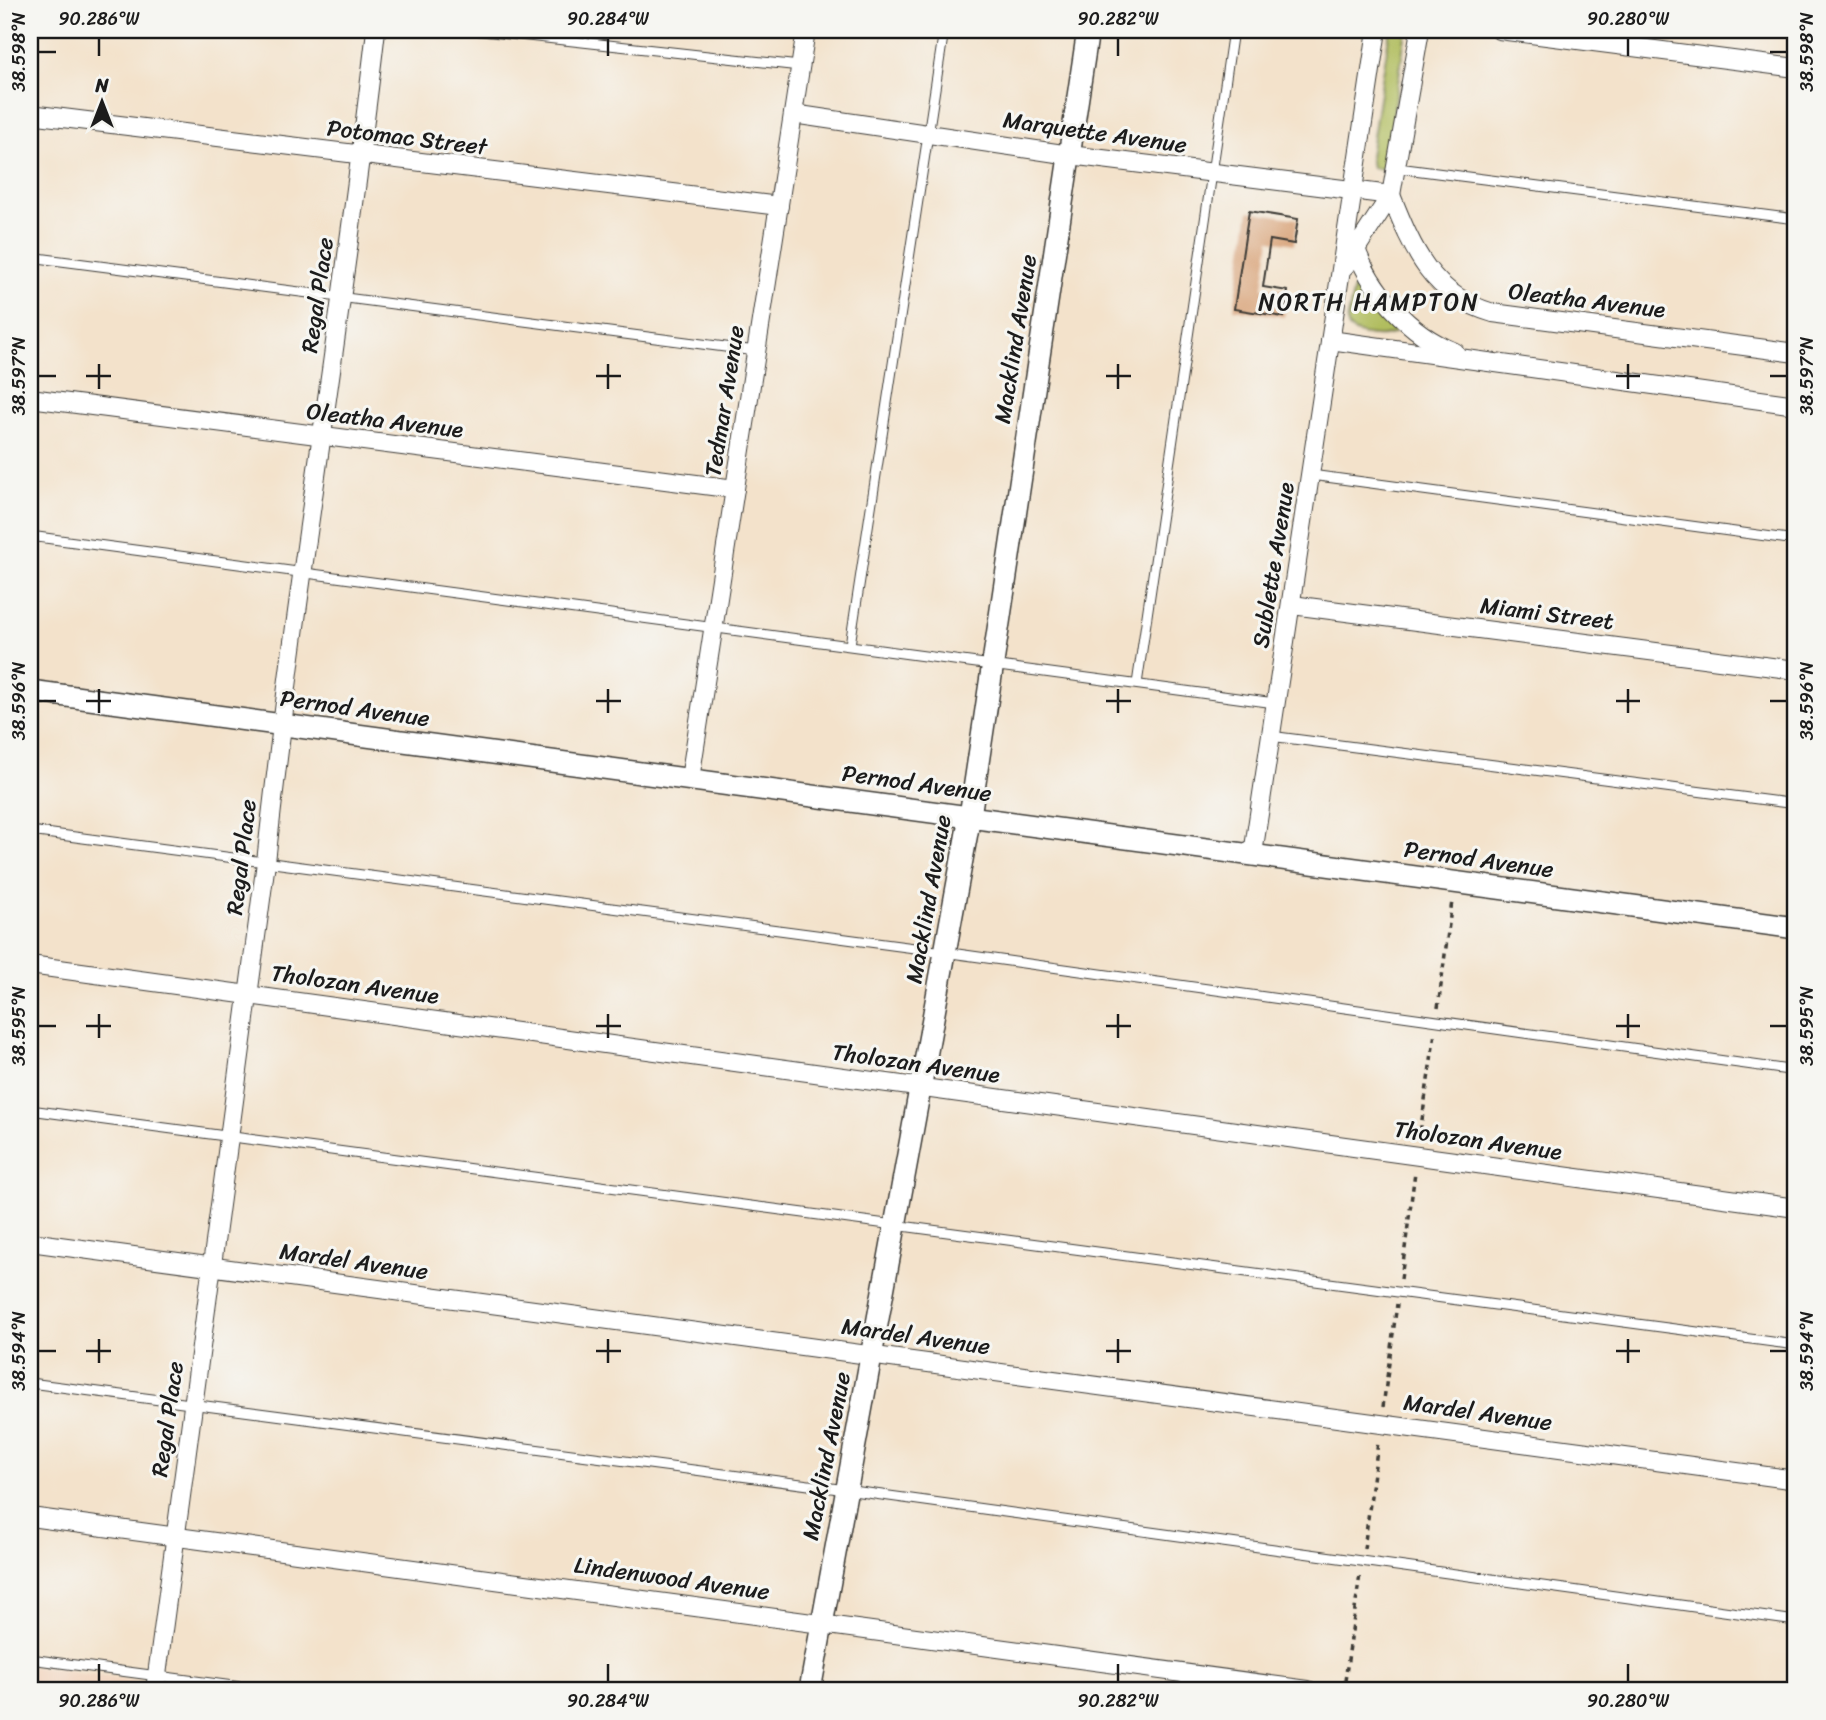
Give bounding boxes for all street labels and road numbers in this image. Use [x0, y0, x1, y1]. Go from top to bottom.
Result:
street label: Marquette Avenue [1000, 99, 1190, 166]
street label: Potomac Street [325, 107, 491, 168]
street label: Regal Place [289, 234, 346, 356]
street label: Macklind Avenue [982, 251, 1049, 427]
street label: Oleatha Avenue [1506, 271, 1668, 330]
street label: Tedmar Avenue [692, 322, 757, 480]
street label: Oleatha Avenue [304, 391, 466, 450]
street label: Sublette Avenue [1240, 479, 1307, 651]
street label: Miami Street [1478, 585, 1616, 642]
street label: Pernod Avenue [277, 678, 433, 739]
street label: Pernod Avenue [839, 753, 995, 814]
street label: Regal Place [214, 797, 269, 917]
street label: Macklind Avenue [893, 811, 964, 987]
street label: Pernod Avenue [1401, 829, 1557, 890]
street label: Tholozan Avenue [268, 952, 442, 1017]
street label: Tholozan Avenue [829, 1031, 1003, 1096]
street label: Tholozan Avenue [1391, 1108, 1565, 1173]
street label: Mardel Avenue [277, 1231, 431, 1292]
street label: Mardel Avenue [839, 1306, 993, 1367]
street label: Regal Place [139, 1358, 196, 1480]
street label: Macklind Avenue [790, 1368, 863, 1544]
street label: Mardel Avenue [1401, 1382, 1555, 1443]
street label: Lindenwood Avenue [572, 1544, 773, 1613]

